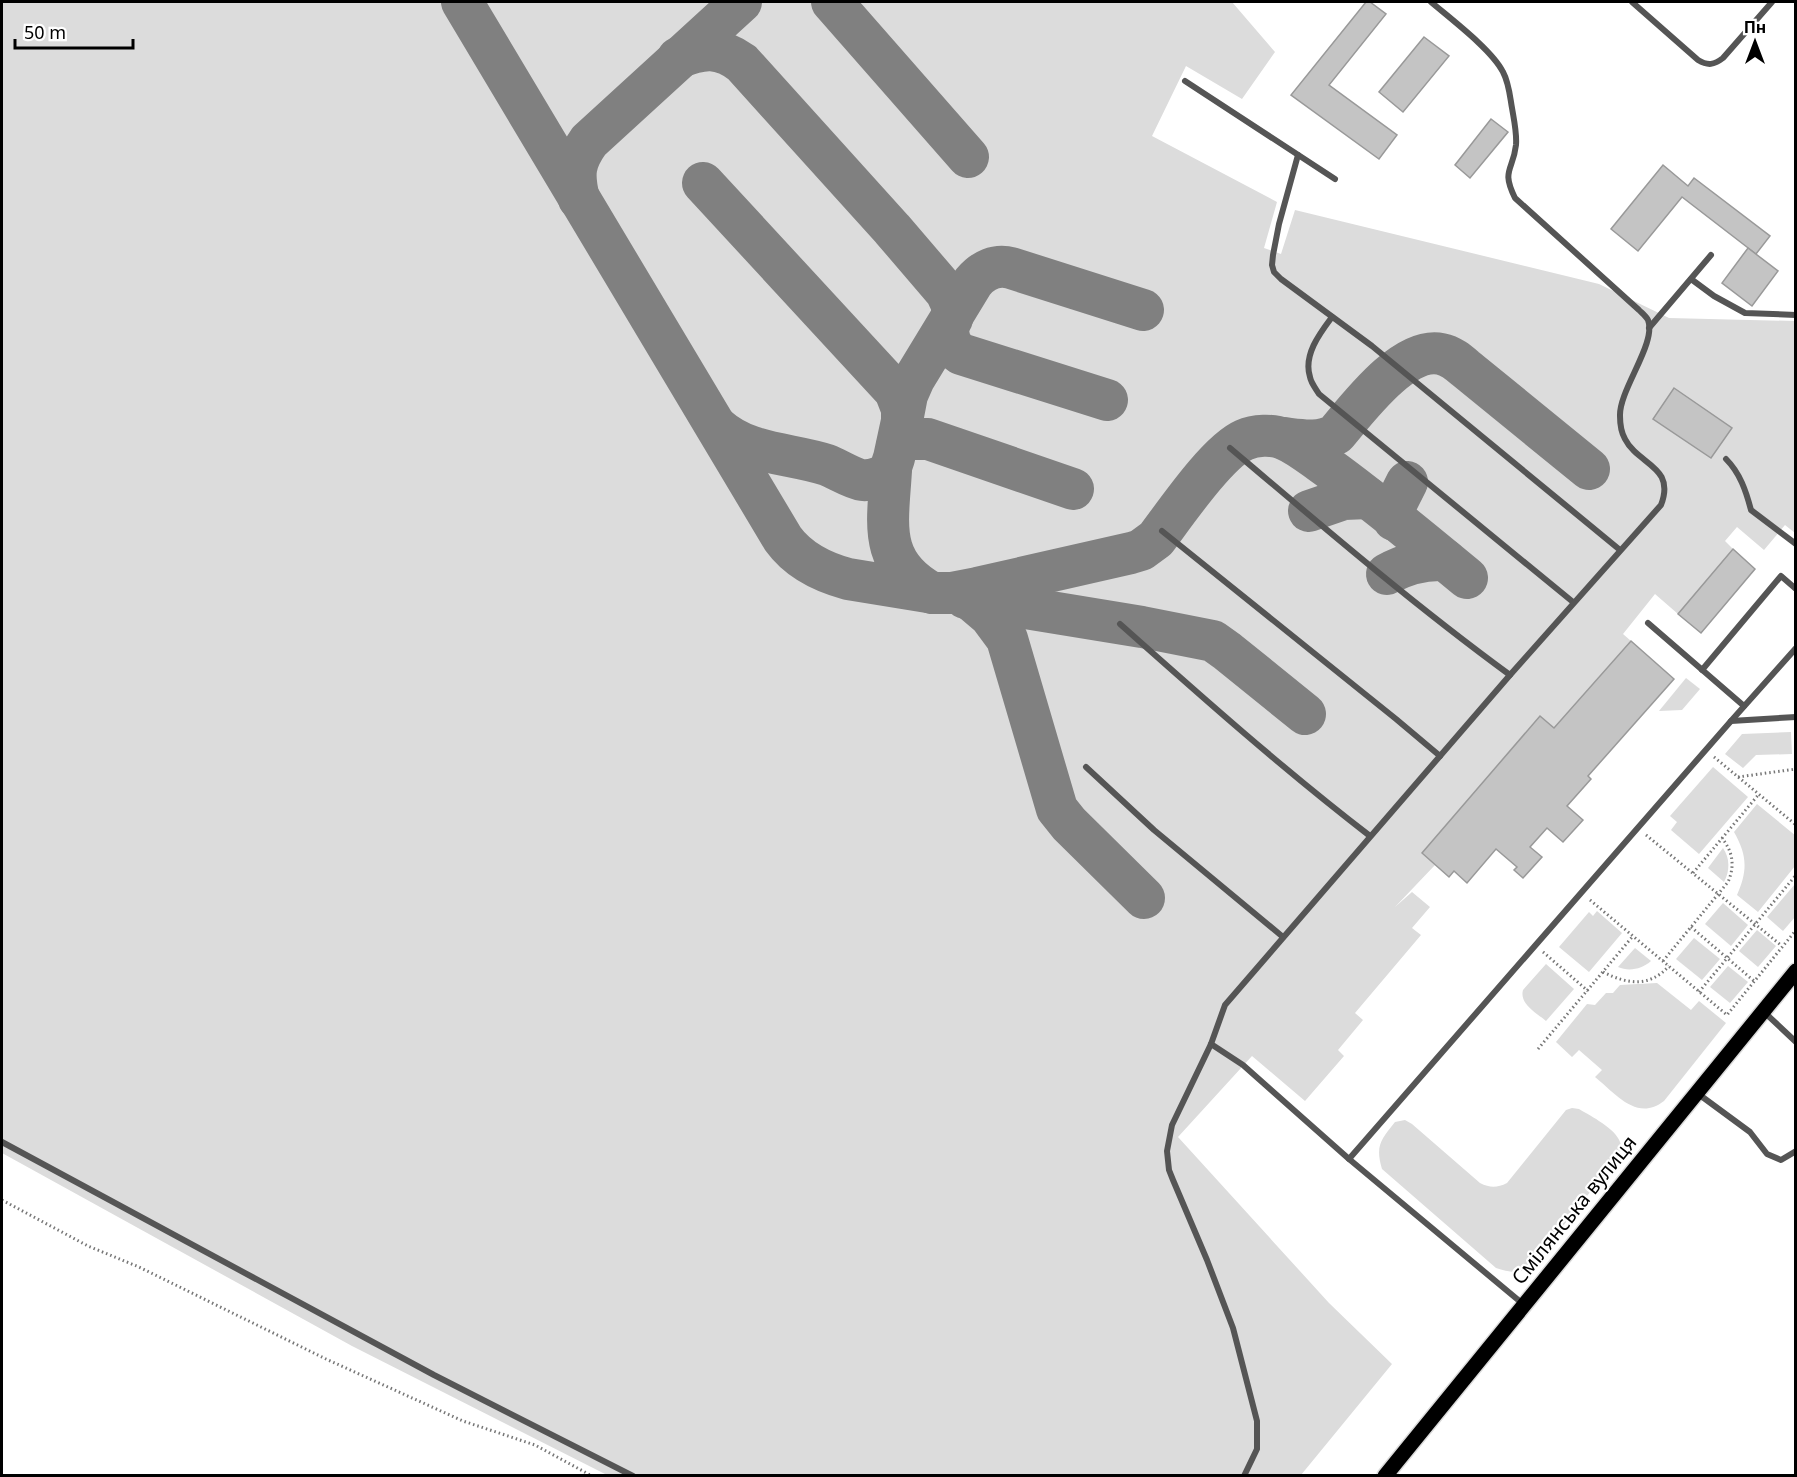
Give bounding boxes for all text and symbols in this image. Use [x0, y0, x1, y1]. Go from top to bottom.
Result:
scale bar [15, 12, 134, 50]
north arrow [1725, 12, 1785, 72]
text: Пн [1744, 16, 1766, 38]
text: 50 m [24, 20, 66, 44]
street label: Смілянська вулиця [1505, 1130, 1642, 1290]

